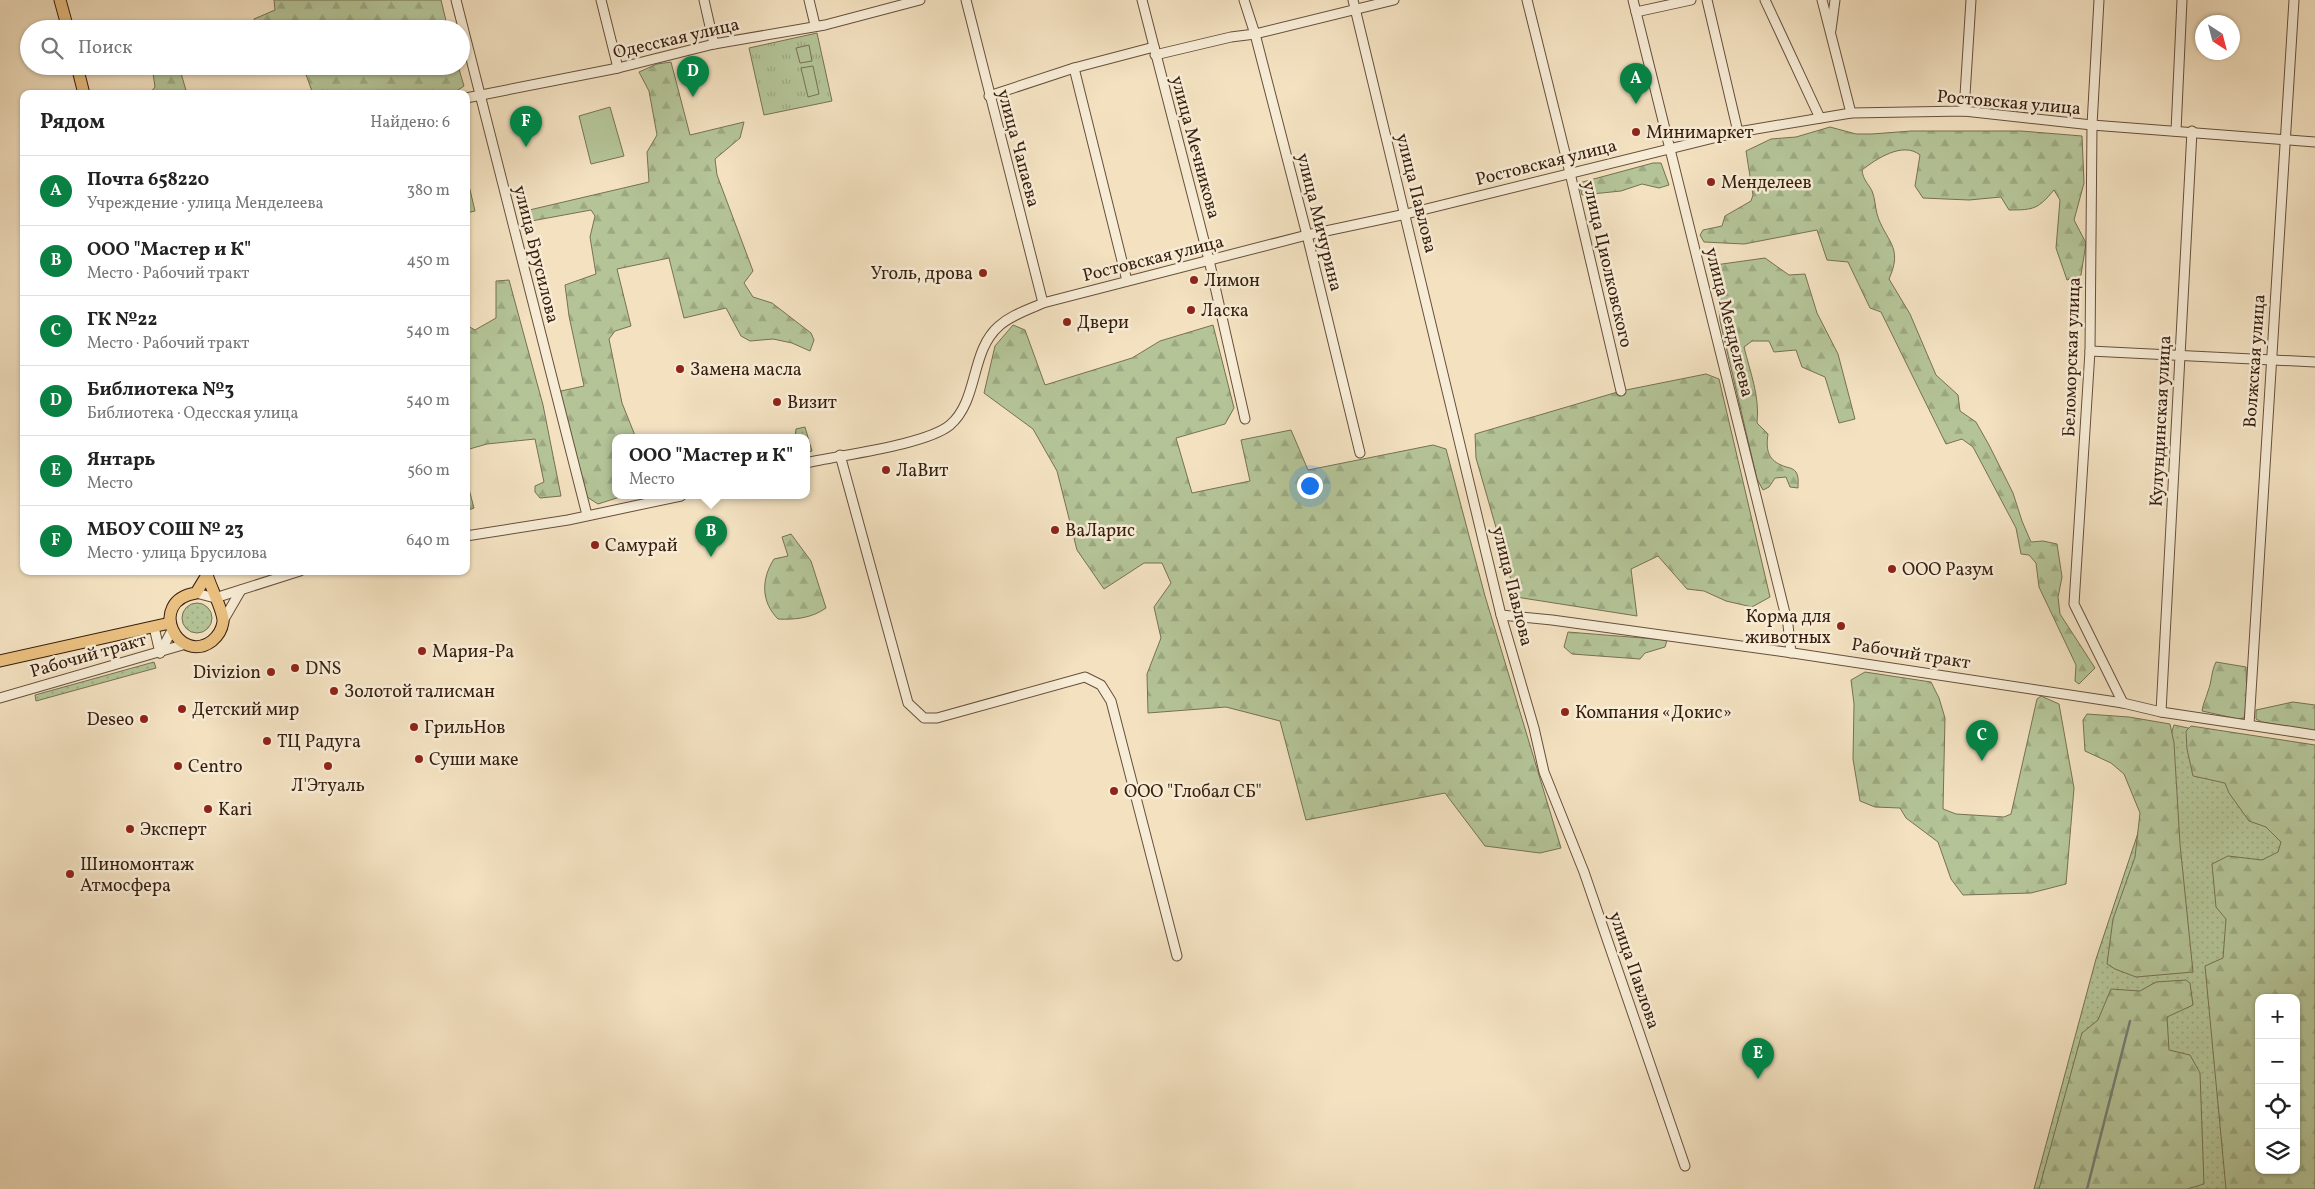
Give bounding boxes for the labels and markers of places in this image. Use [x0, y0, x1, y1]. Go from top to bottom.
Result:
pin: D [677, 56, 709, 97]
pin: A [1620, 63, 1652, 104]
pin: F [510, 106, 542, 147]
place label: Минимаркет [1646, 121, 1754, 146]
marker: Минимаркет [1630, 126, 1642, 138]
place label: Менделеев [1721, 171, 1812, 196]
marker: Менделеев [1705, 176, 1717, 188]
place label: Уголь, дрова [871, 262, 973, 287]
marker: Уголь, дрова [977, 267, 989, 279]
place label: Лимон [1204, 269, 1260, 294]
marker: Лимон [1188, 274, 1200, 286]
place label: Ласка [1201, 299, 1249, 324]
marker: Ласка [1185, 304, 1197, 316]
place label: Двери [1077, 311, 1129, 336]
marker: Двери [1061, 316, 1073, 328]
place label: Замена масла [690, 358, 802, 383]
marker: Замена масла [674, 363, 686, 375]
place label: Визит [787, 391, 837, 416]
marker: Визит [771, 396, 783, 408]
place label: ЛаВит [896, 459, 948, 484]
marker: ЛаВит [880, 464, 892, 476]
pin: B [695, 516, 727, 557]
place label: ВаЛарис [1065, 519, 1135, 544]
marker: ВаЛарис [1049, 524, 1061, 536]
place label: Самурай [605, 534, 678, 559]
marker: Самурай [589, 539, 601, 551]
place label: ООО Разум [1902, 558, 1994, 583]
marker: ООО Разум [1886, 563, 1898, 575]
place label: Корма для животных [1745, 605, 1831, 651]
marker: Корма для животных [1835, 620, 1847, 632]
place label: Мария-Ра [432, 640, 514, 665]
marker: Мария-Ра [416, 645, 428, 657]
place label: DNS [305, 657, 341, 682]
place label: Divizion [193, 661, 261, 686]
marker: DNS [289, 662, 301, 674]
marker: Divizion [265, 666, 277, 678]
place label: Золотой талисман [344, 680, 495, 705]
marker: Золотой талисман [328, 685, 340, 697]
place label: Детский мир [192, 698, 299, 723]
place label: Компания «Докис» [1575, 701, 1732, 726]
marker: Детский мир [176, 703, 188, 715]
marker: Компания «Докис» [1559, 706, 1571, 718]
place label: Deseo [87, 708, 134, 733]
marker: Deseo [138, 713, 150, 725]
place label: ГрильНов [424, 716, 505, 741]
pin: C [1966, 720, 1998, 761]
marker: ГрильНов [408, 721, 420, 733]
place label: ТЦ Радуга [277, 730, 361, 755]
marker: ТЦ Радуга [261, 735, 273, 747]
place label: Суши маке [429, 748, 518, 773]
marker: Суши маке [413, 753, 425, 765]
place label: Centro [188, 755, 242, 780]
marker: Centro [172, 760, 184, 772]
marker: Л'Этуаль [322, 760, 334, 772]
place label: Л'Этуаль [291, 774, 365, 799]
place label: ООО "Глобал СБ" [1124, 780, 1262, 805]
marker: ООО "Глобал СБ" [1108, 785, 1120, 797]
place label: Kari [218, 798, 252, 823]
marker: Kari [202, 803, 214, 815]
place label: Эксперт [140, 818, 207, 843]
marker: Эксперт [124, 823, 136, 835]
place label: Шиномонтаж Атмосфера [80, 853, 194, 899]
marker: Шиномонтаж Атмосфера [64, 868, 76, 880]
pin: E [1742, 1038, 1774, 1079]

